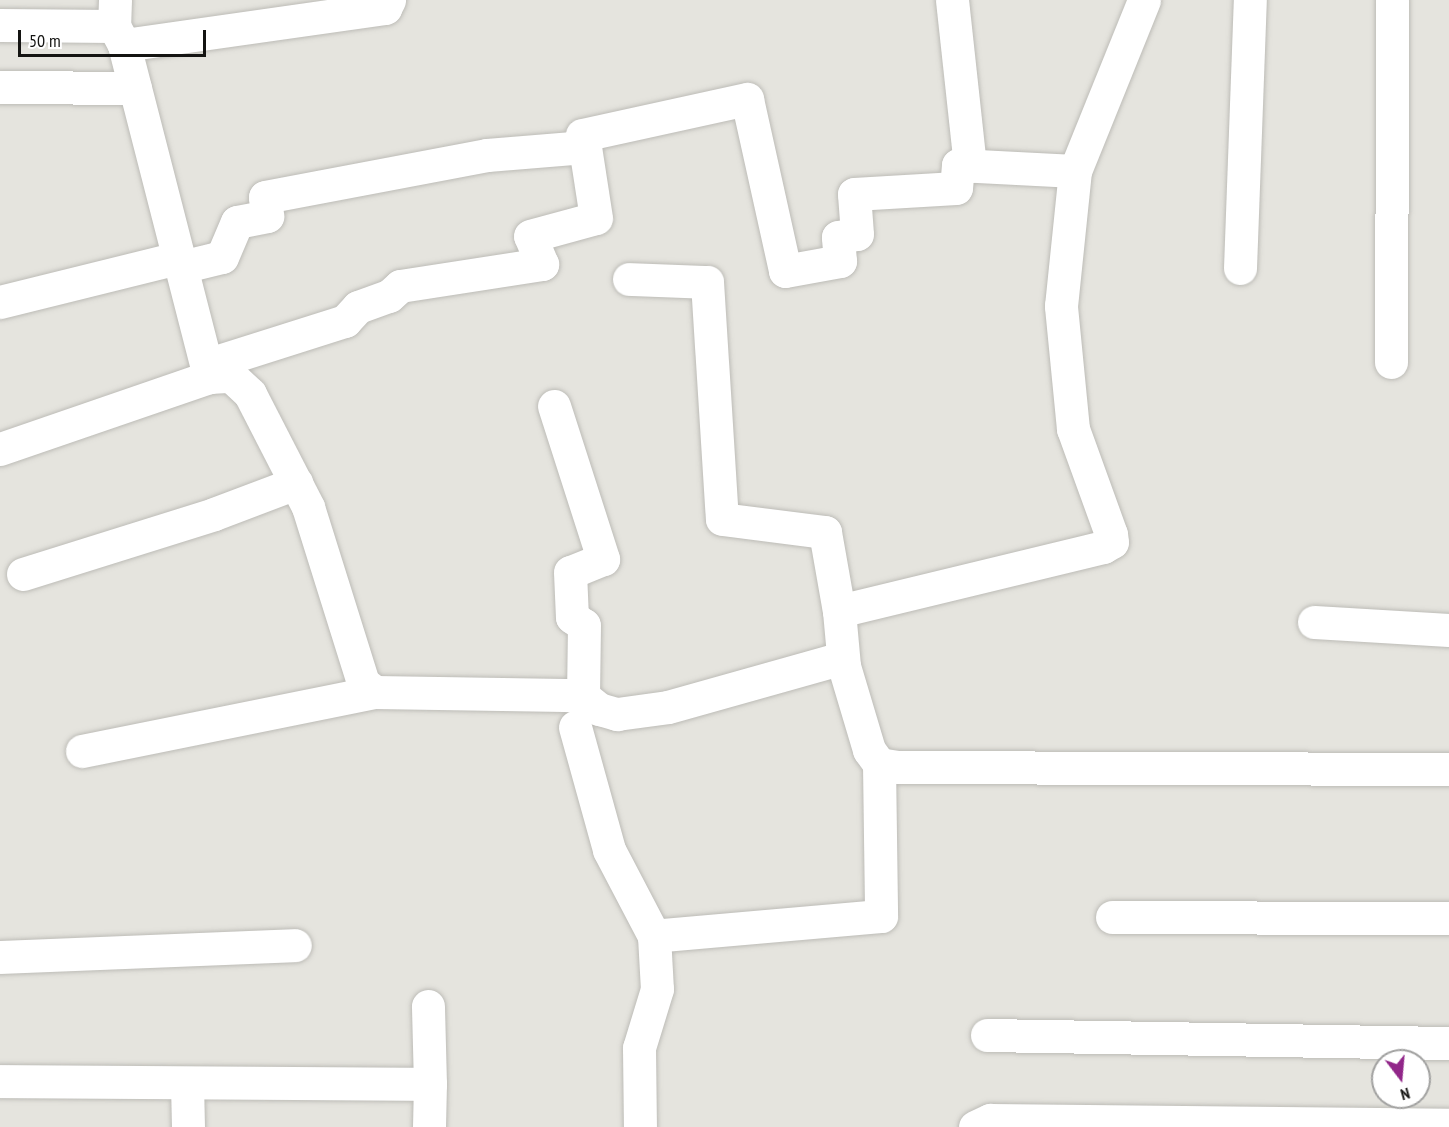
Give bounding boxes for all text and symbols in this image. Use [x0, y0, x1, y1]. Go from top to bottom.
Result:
scale bar [21, 18, 208, 56]
text: 50 m [29, 29, 61, 52]
north arrow [1371, 1049, 1431, 1109]
text: N [1399, 1084, 1412, 1105]

